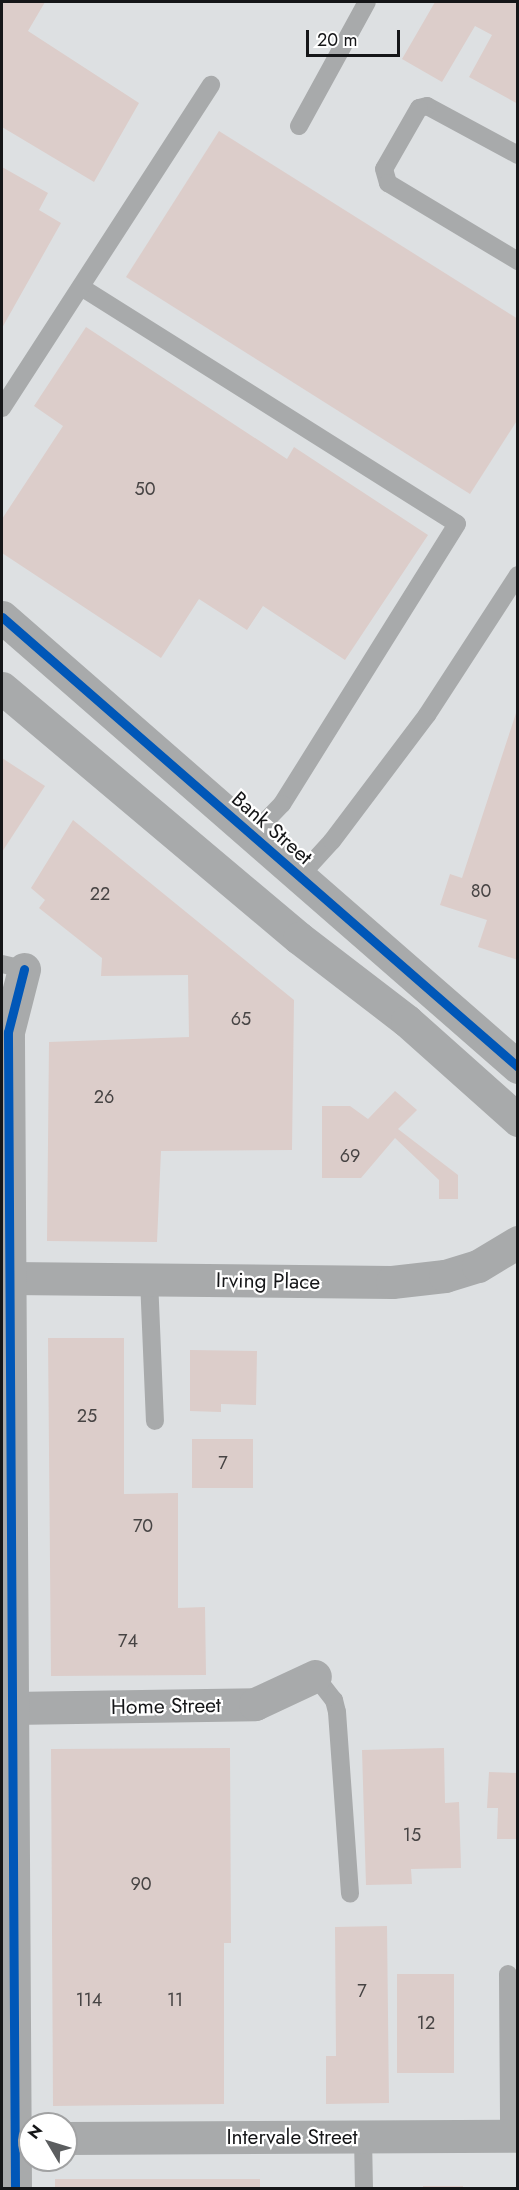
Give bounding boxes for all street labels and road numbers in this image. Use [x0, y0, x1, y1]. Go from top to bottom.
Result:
street label: Bank Street [227, 786, 317, 870]
street label: Irving Place [216, 1267, 320, 1295]
street label: Home Street [111, 1692, 221, 1720]
street label: Intervale Street [226, 2124, 358, 2150]

